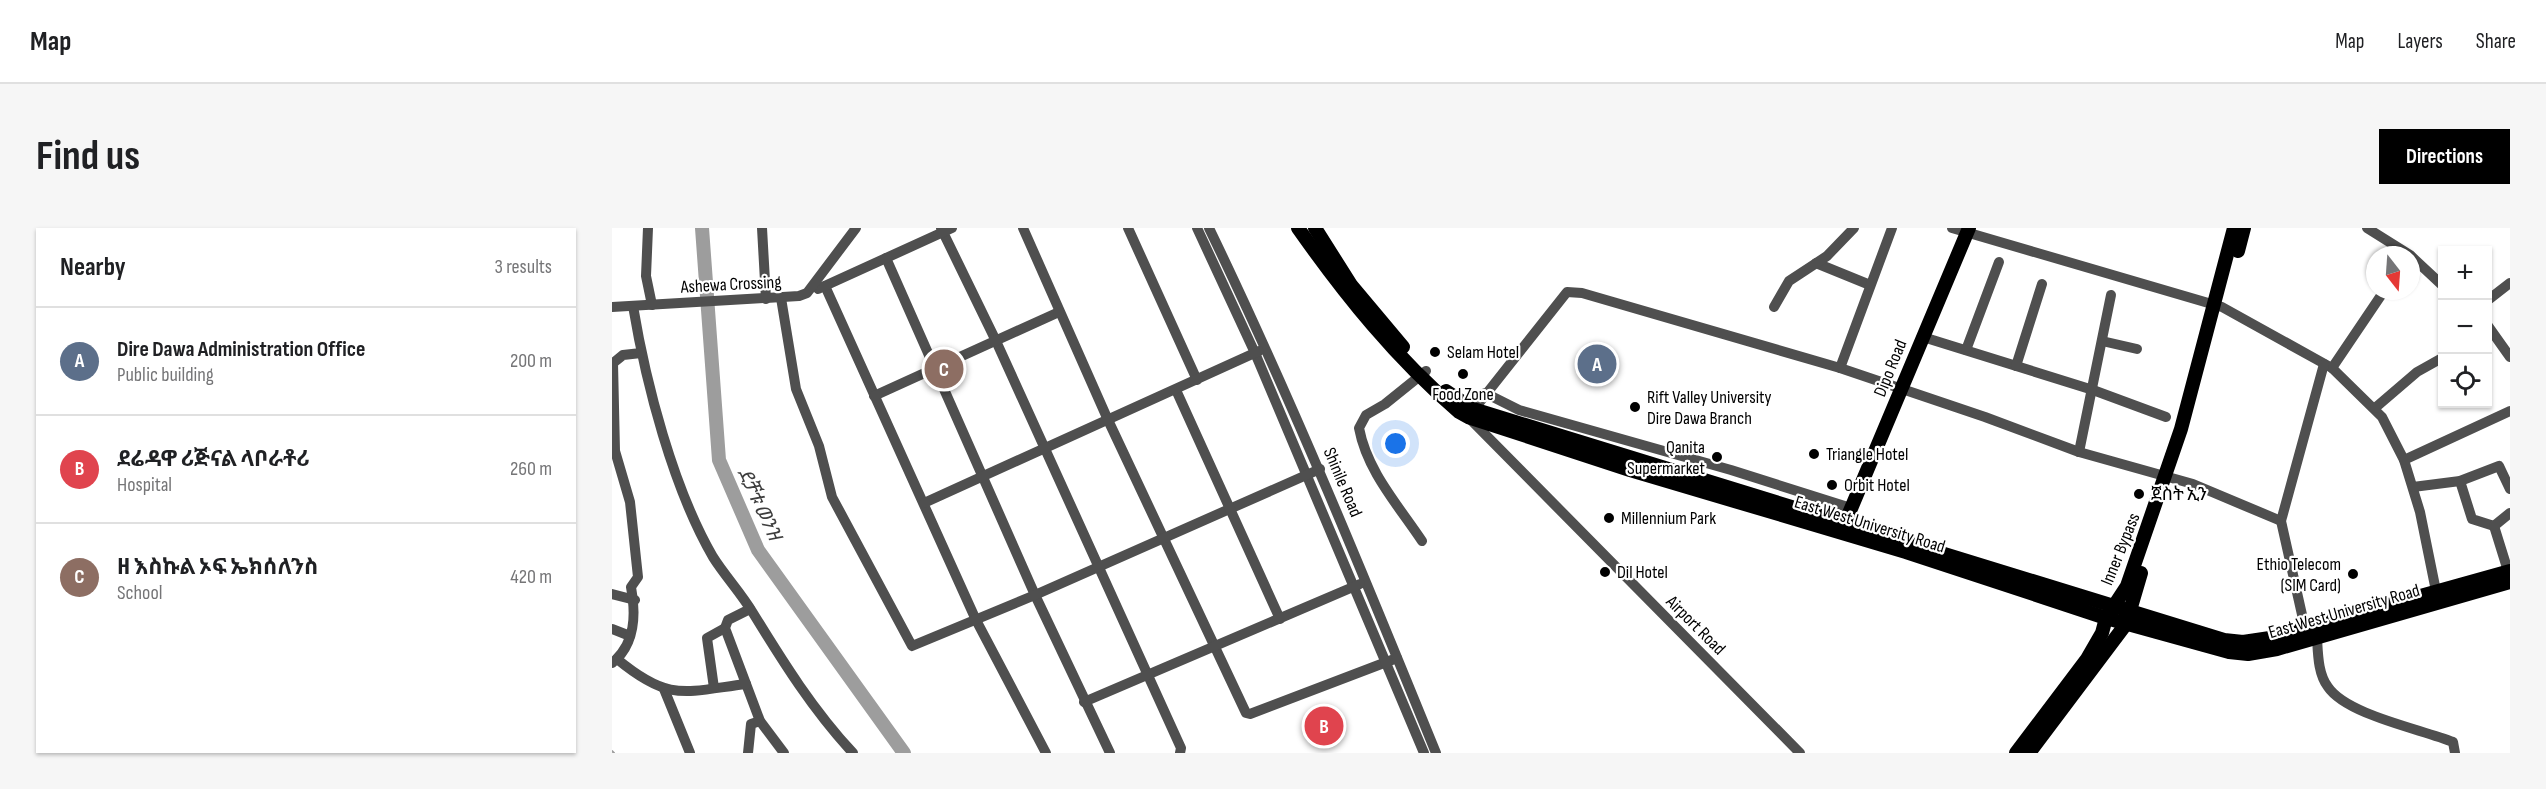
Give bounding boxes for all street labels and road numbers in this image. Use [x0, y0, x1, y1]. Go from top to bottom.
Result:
street label: Ashewa Crossing [679, 271, 782, 298]
street label: Dipo Road [1869, 336, 1911, 400]
street label: Shinile Road [1319, 444, 1367, 520]
street label: East West University Road [1792, 492, 1948, 557]
street label: Inner Bypass [2096, 510, 2144, 588]
street label: East West University Road [2266, 580, 2422, 643]
street label: Airport Road [1661, 591, 1730, 659]

